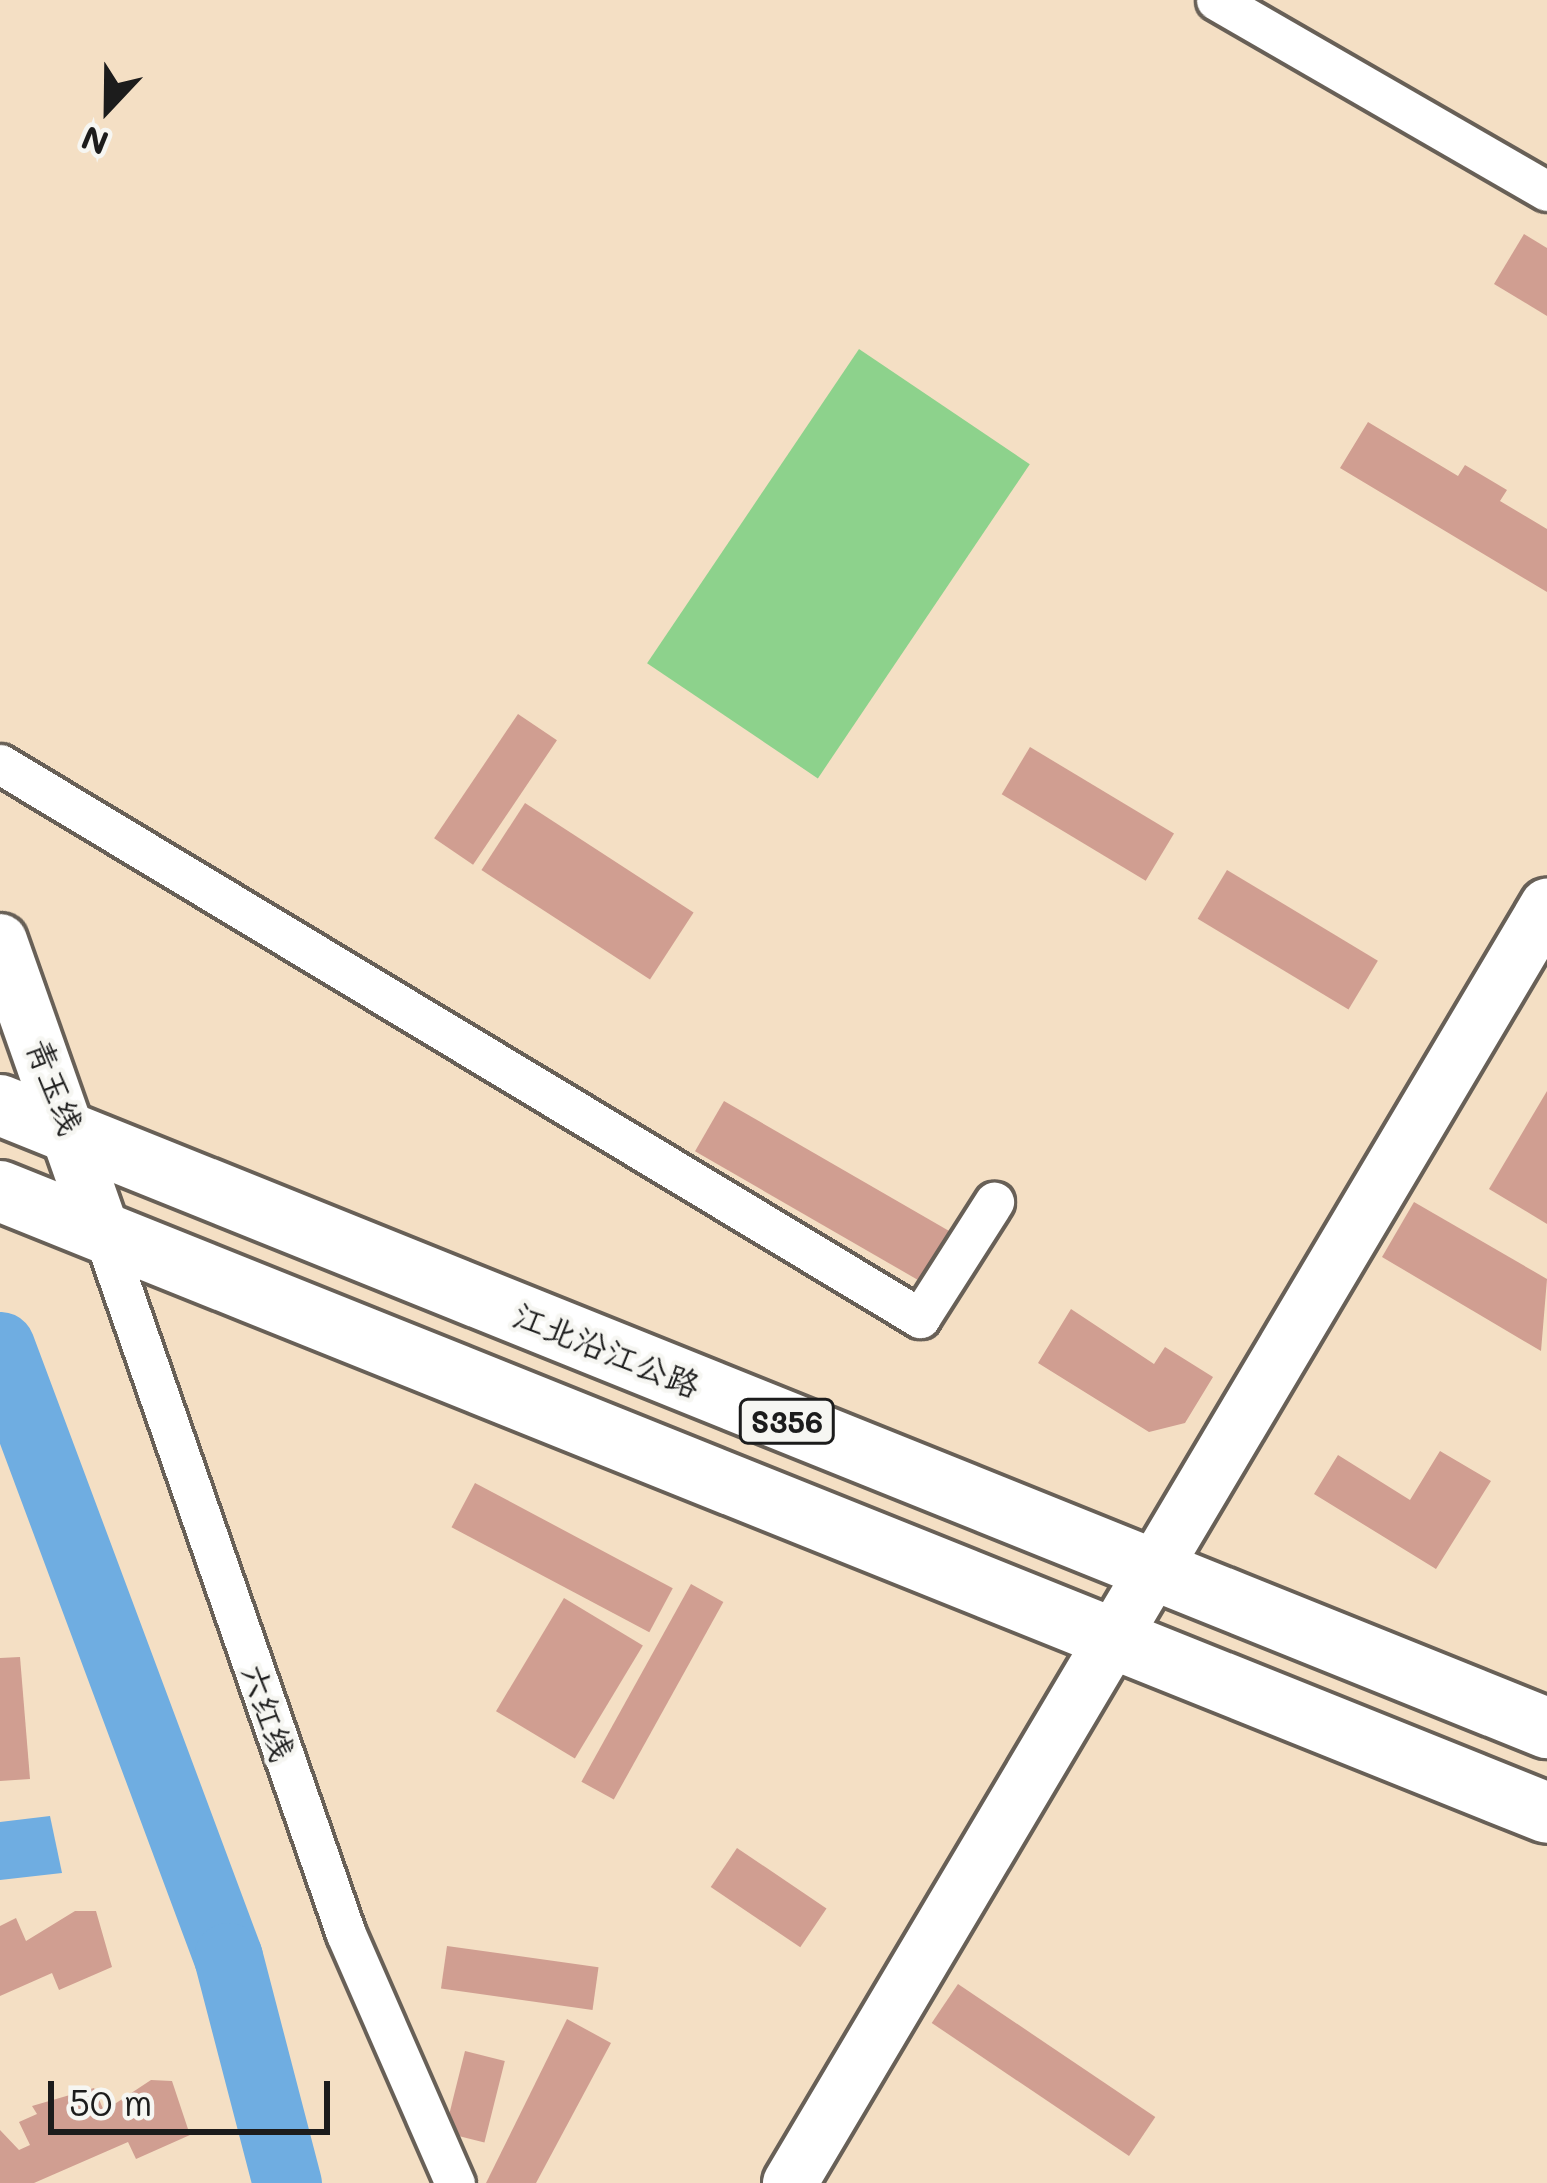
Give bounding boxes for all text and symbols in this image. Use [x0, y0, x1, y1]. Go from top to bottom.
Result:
north arrow [48, 48, 168, 168]
text: N [75, 117, 114, 166]
street label: 青玉线 [20, 1033, 92, 1139]
street label: 江北沿江公路 [508, 1294, 706, 1404]
road number: S356 [736, 1397, 838, 1445]
street label: 六红线 [234, 1659, 304, 1765]
scale bar [54, 2057, 336, 2131]
text: 50 m [69, 2078, 152, 2125]

